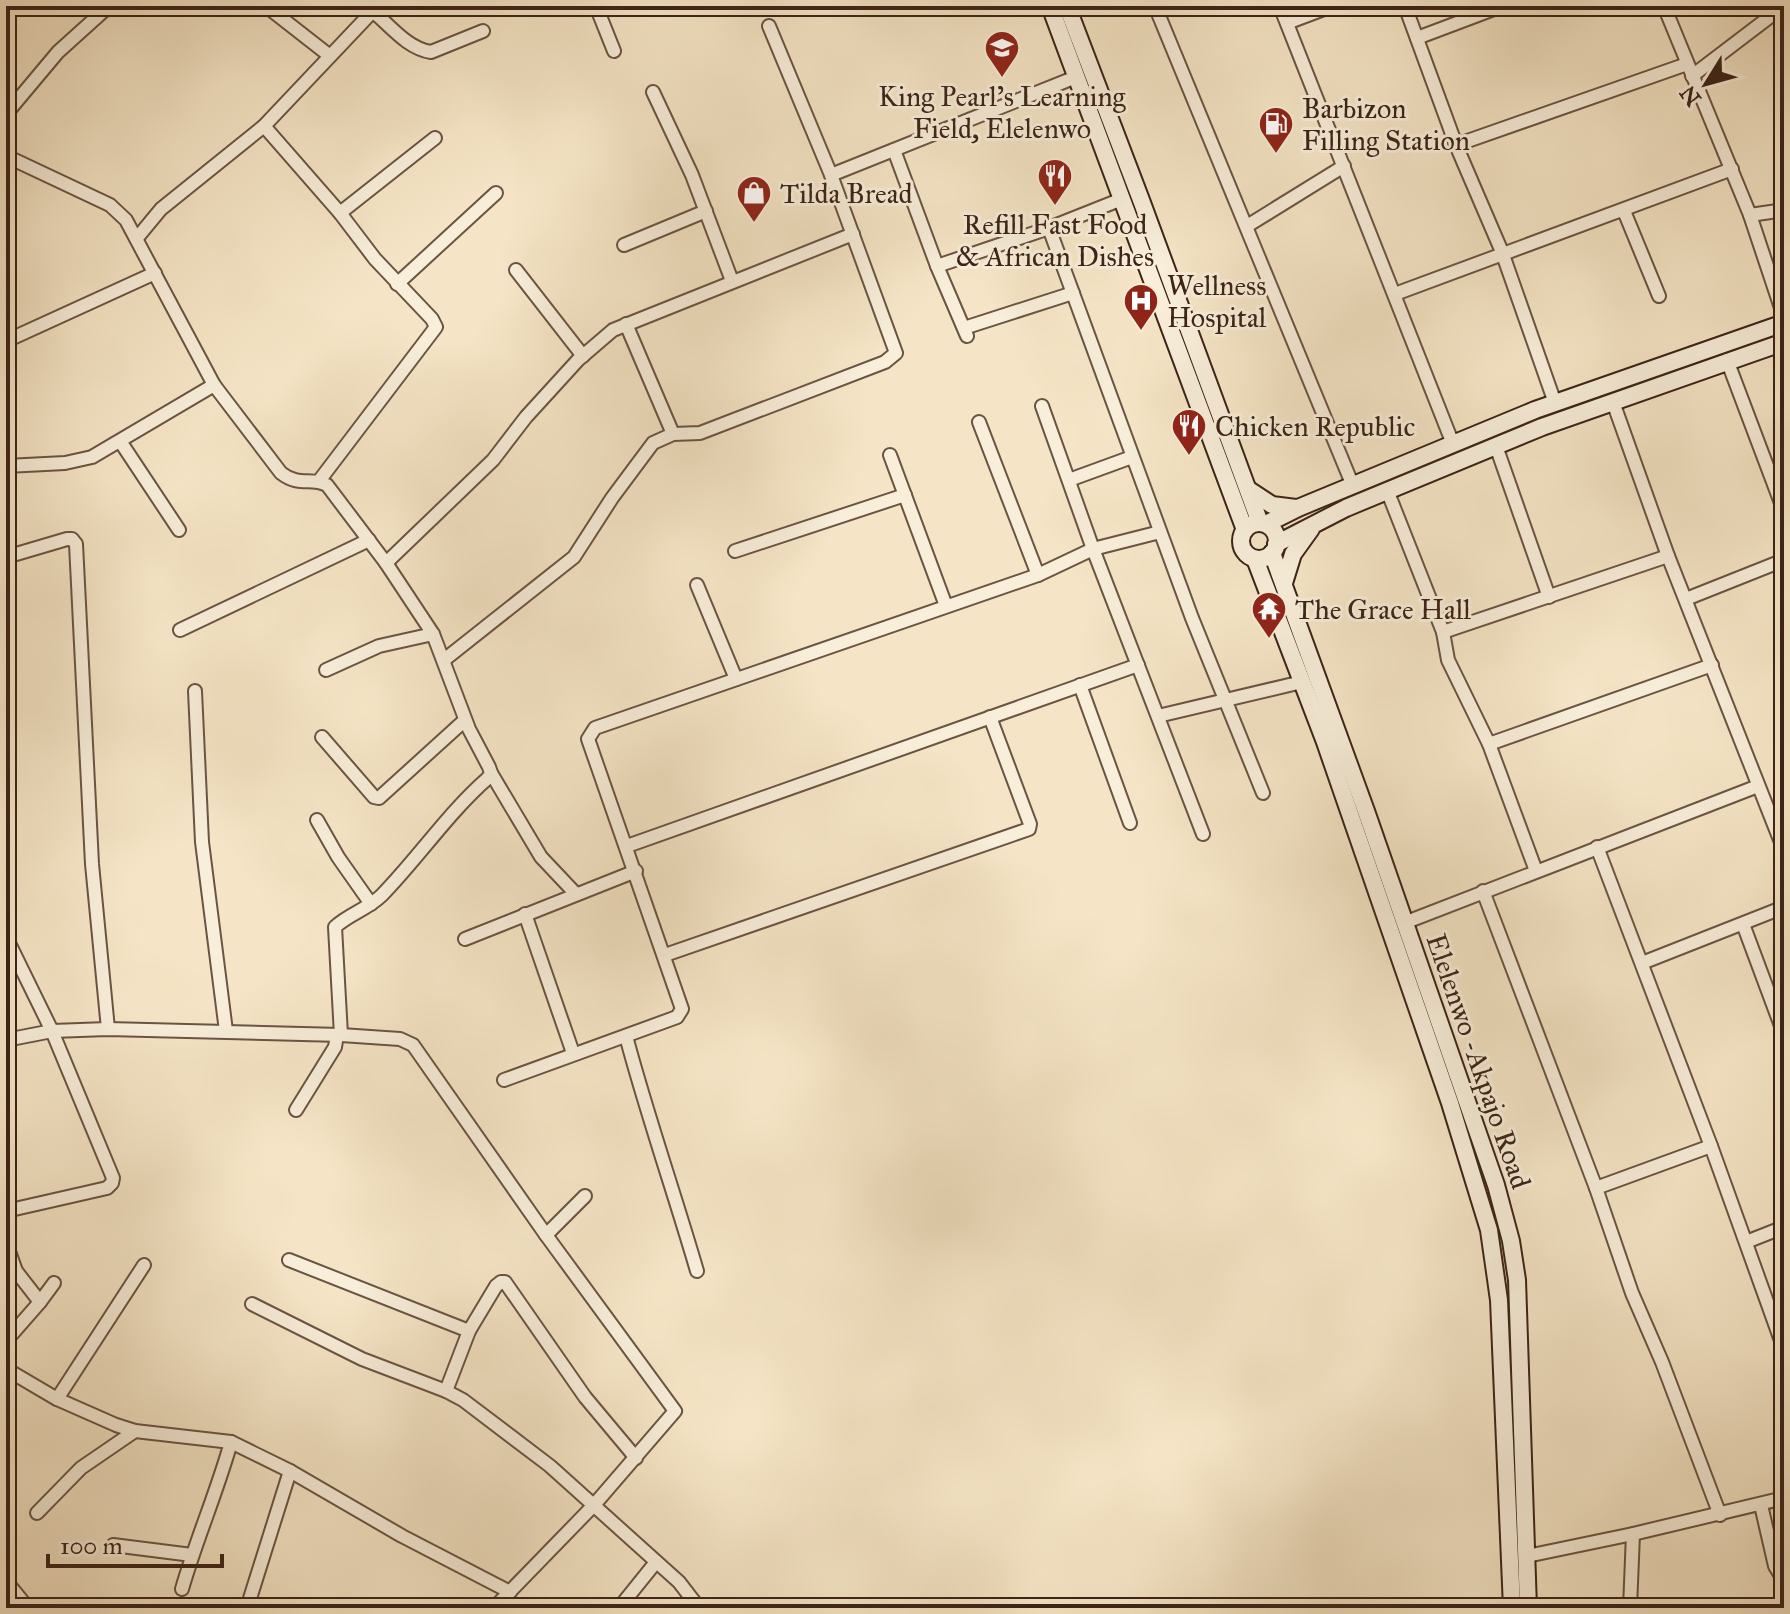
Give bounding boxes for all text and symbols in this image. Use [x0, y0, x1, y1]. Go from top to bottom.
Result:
school or university icon: King Pearl's Learning Field, Elelenwo [983, 29, 1021, 79]
north arrow [1666, 44, 1746, 124]
place label: King Pearl's Learning Field, Elelenwo [878, 79, 1127, 146]
text: N [1674, 80, 1707, 111]
place label: Barbizon Filling Station [1302, 91, 1470, 158]
fuel station icon: Barbizon Filling Station [1257, 105, 1295, 155]
restaurant icon: Refill Fast Food & African Dishes [1036, 157, 1074, 207]
shop icon: Tilda Bread [735, 174, 773, 224]
place label: Tilda Bread [780, 176, 913, 211]
place label: Refill Fast Food & African Dishes [956, 207, 1154, 274]
place label: Wellness Hospital [1167, 268, 1267, 335]
hospital icon: Wellness Hospital [1122, 282, 1160, 332]
restaurant icon: Chicken Republic [1170, 407, 1208, 457]
place label: Chicken Republic [1215, 409, 1415, 444]
temple icon: The Grace Hall [1250, 590, 1288, 640]
place label: The Grace Hall [1295, 592, 1471, 627]
street label: Elelenwo -Akpajo Road [1418, 929, 1539, 1193]
scale bar [48, 1518, 222, 1568]
text: 100 m [60, 1531, 123, 1561]

